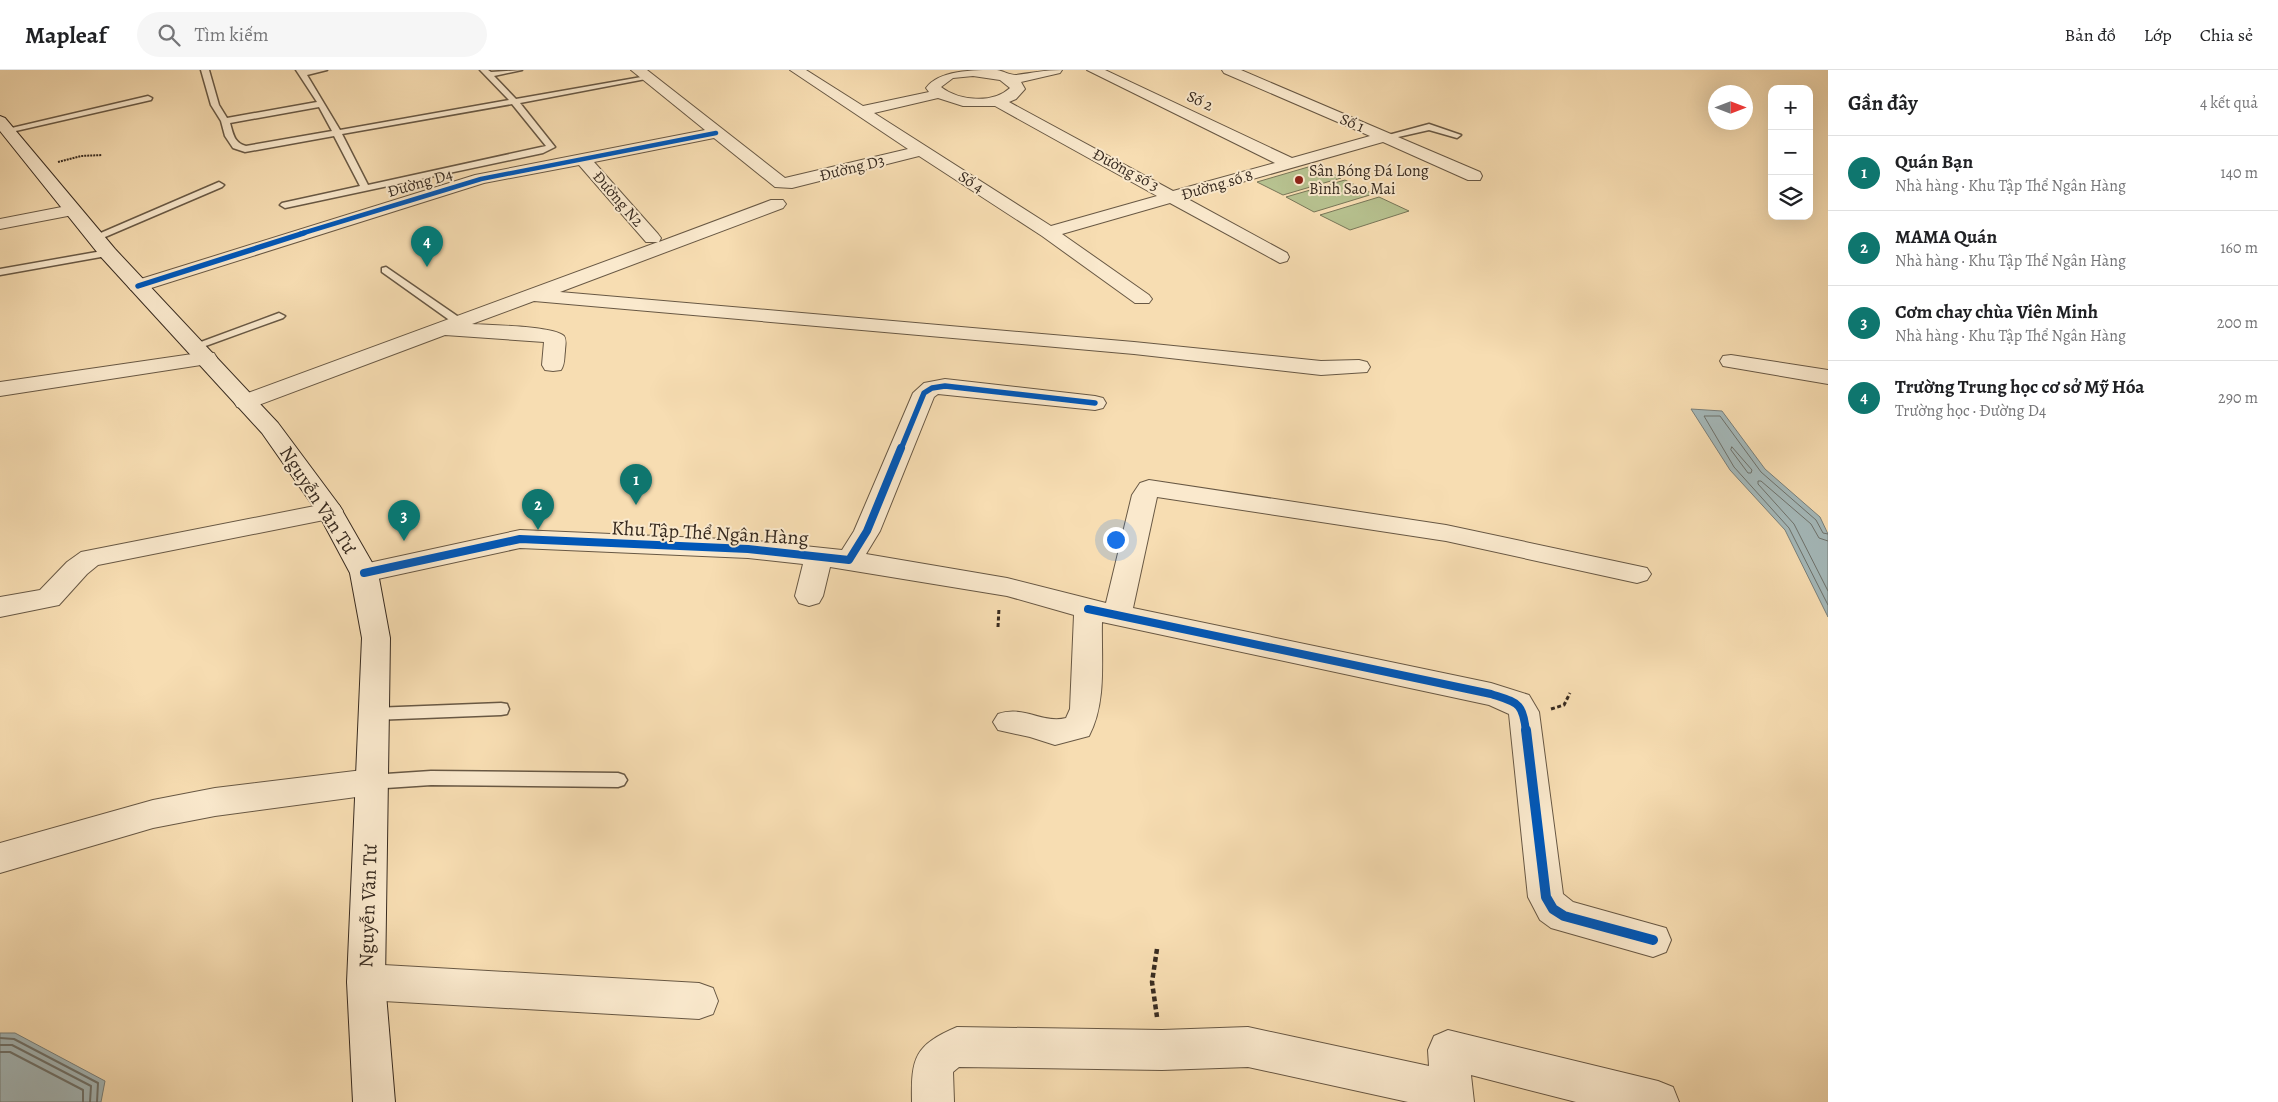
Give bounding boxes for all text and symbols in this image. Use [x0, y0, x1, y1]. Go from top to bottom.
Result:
search box [137, 12, 487, 57]
text: Mapleaf [25, 19, 107, 51]
icon: search [155, 21, 183, 49]
text: Tìm kiếm [195, 22, 268, 48]
text: Bản đồ [2065, 23, 2116, 47]
text: Lớp [2144, 23, 2172, 47]
text: Chia sẻ [2200, 23, 2253, 47]
street label: Số 2 [1183, 85, 1217, 117]
north arrow [1708, 85, 1753, 130]
map controls [1768, 85, 1813, 220]
button: + [1768, 85, 1813, 130]
text: Gần đây [1848, 89, 1918, 117]
text: 4 kết quả [2200, 92, 2258, 114]
street label: Số 1 [1336, 108, 1368, 138]
button: − [1768, 130, 1813, 175]
street label: Đường số 3 [1089, 143, 1163, 197]
street label: Đường D3 [817, 149, 887, 187]
text: Quán Bạn [1895, 149, 1973, 175]
place label: Sân Bóng Đá Long Bình Sao Mai [1309, 160, 1429, 200]
text: 1 [1861, 162, 1867, 184]
text: 140 m [2220, 162, 2258, 184]
street label: Đường D4 [385, 163, 455, 203]
street label: Đường số 8 [1178, 164, 1256, 206]
street label: Đường N2 [588, 166, 649, 232]
street label: Số 4 [954, 166, 988, 198]
marker: Sân Bóng Đá Long Bình Sao Mai [1293, 174, 1305, 186]
button: layers [1768, 175, 1813, 220]
text: Nhà hàng · Khu Tập Thể Ngân Hàng [1895, 175, 2126, 197]
text: MAMA Quán [1895, 224, 1997, 250]
pin: 4 [411, 226, 443, 267]
text: 2 [1860, 237, 1868, 259]
text: 160 m [2220, 237, 2258, 259]
text: Nhà hàng · Khu Tập Thể Ngân Hàng [1895, 250, 2126, 272]
text: Cơm chay chùa Viên Minh [1895, 299, 2098, 325]
text: 3 [1861, 312, 1867, 334]
text: 200 m [2217, 312, 2258, 334]
text: Nhà hàng · Khu Tập Thể Ngân Hàng [1895, 325, 2126, 347]
text: Trường Trung học cơ sở Mỹ Hóa [1895, 374, 2144, 400]
text: 4 [1860, 387, 1868, 409]
text: 290 m [2218, 387, 2258, 409]
text: Trường học · Đường D4 [1895, 400, 2046, 422]
street label: Nguyễn Văn Tư [273, 441, 363, 559]
pin: 1 [620, 464, 652, 505]
pin: 2 [522, 489, 554, 530]
pin: 3 [388, 500, 420, 541]
street label: Khu Tập Thể Ngân Hàng [611, 514, 809, 552]
your location [1103, 527, 1129, 553]
street label: Nguyễn Văn Tư [352, 844, 384, 968]

